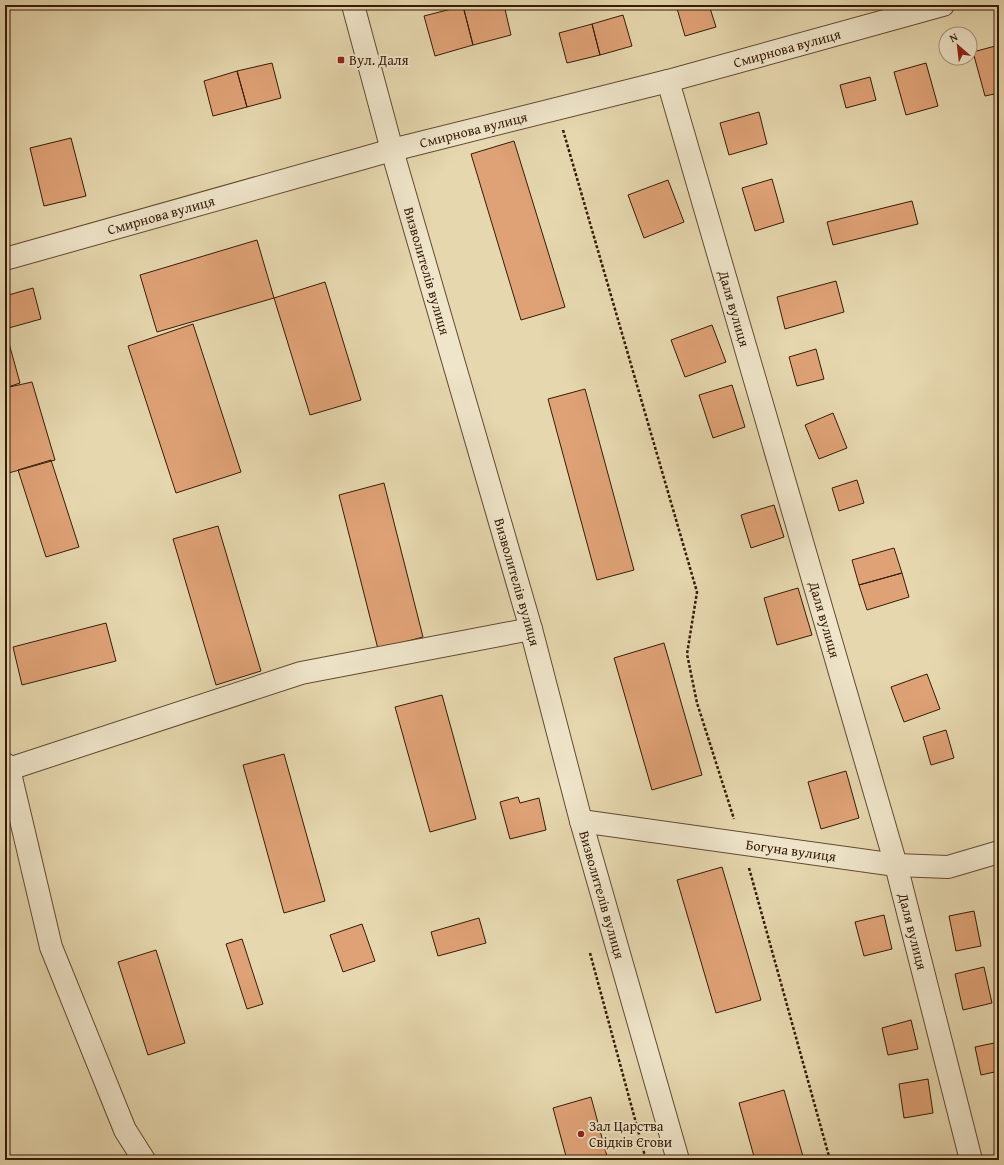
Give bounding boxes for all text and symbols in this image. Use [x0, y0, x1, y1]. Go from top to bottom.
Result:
street label: Смирнова вулиця [731, 24, 843, 72]
north arrow [938, 26, 978, 66]
text: N [946, 28, 961, 46]
place label: Вул. Даля [349, 50, 409, 70]
marker: Вул. Даля [336, 55, 346, 65]
street label: Смирнова вулиця [417, 107, 529, 153]
street label: Смирнова вулиця [105, 190, 217, 240]
street label: Визволителів вулиця [399, 204, 455, 337]
street label: Даля вулиця [713, 267, 755, 349]
street label: Визволителів вулиця [489, 516, 545, 648]
street label: Даля вулиця [804, 578, 845, 660]
street label: Визволителів вулиця [574, 828, 630, 961]
street label: Богуна вулиця [744, 834, 837, 867]
street label: Даля вулиця [893, 890, 932, 972]
place label: Зал Царства Свідків Єгови [589, 1116, 672, 1152]
marker: Зал Царства Свідків Єгови [576, 1129, 586, 1139]

